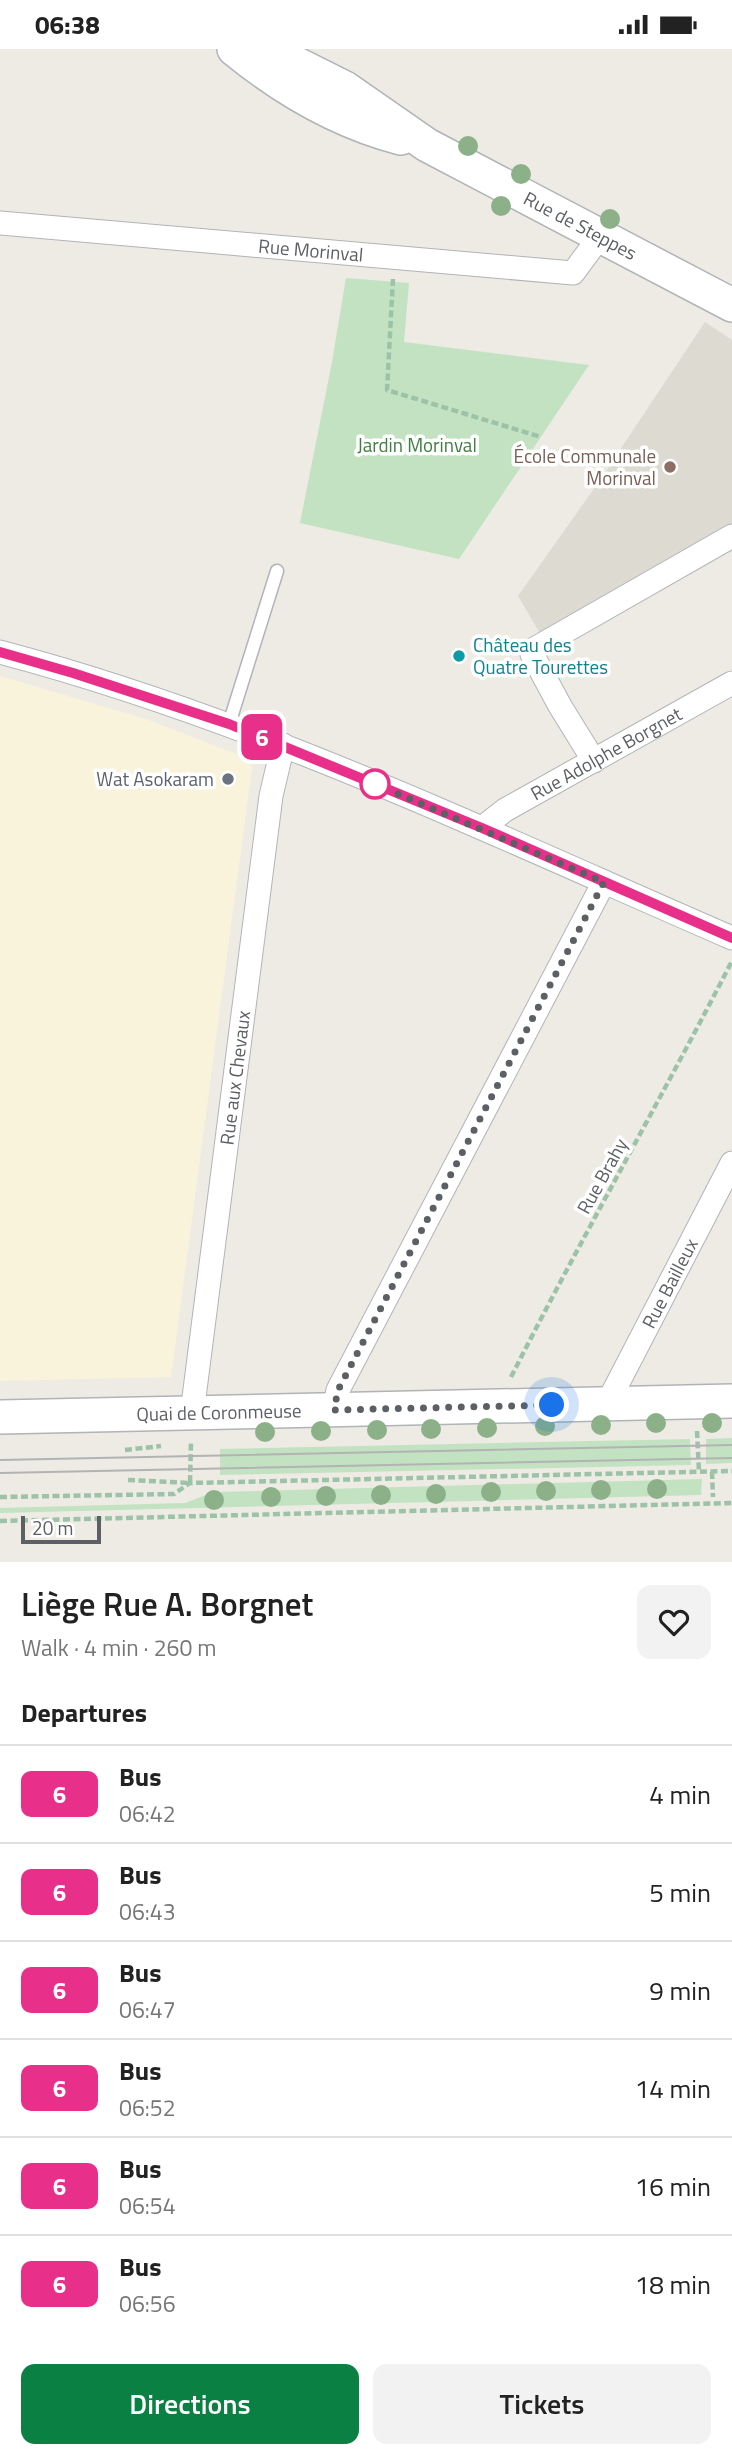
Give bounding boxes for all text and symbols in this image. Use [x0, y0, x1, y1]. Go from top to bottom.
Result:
text: 06:38 [35, 5, 100, 44]
street label: Rue de Steppes [519, 183, 643, 267]
street label: Rue Morinval [257, 231, 365, 269]
park label: Jardin Morinval [357, 430, 477, 459]
place label: École Communale Morinval [514, 441, 656, 492]
marker: École Communale Morinval [662, 459, 678, 475]
place label: Château des Quatre Tourettes [473, 630, 608, 681]
marker: Château des Quatre Tourettes [451, 648, 467, 664]
street label: Rue Adolphe Borgnet [525, 699, 687, 807]
line badge: 6 [239, 714, 285, 760]
text: 6 [255, 719, 269, 755]
place label: Wat Asokaram [96, 764, 214, 793]
unlabelled marker [360, 769, 390, 799]
marker: Wat Asokaram [220, 771, 236, 787]
street label: Rue aux Chevaux [211, 1008, 257, 1147]
street label: Rue Brahy [569, 1133, 634, 1219]
street label: Rue Bailleux [634, 1232, 705, 1333]
your location [534, 1387, 569, 1422]
street label: Quai de Coronmeuse [136, 1395, 302, 1428]
scale bar [21, 1513, 102, 1545]
text: 20 m [32, 1513, 73, 1542]
text: Liège Rue A. Borgnet [21, 1579, 313, 1629]
button: heart [637, 1585, 711, 1659]
text: Walk · 4 min · 260 m [21, 1630, 217, 1665]
text: Departures [21, 1693, 147, 1732]
text: Bus [119, 1757, 161, 1796]
text: 4 min [649, 1775, 711, 1814]
text: 6 [53, 1776, 66, 1812]
text: 06:42 [119, 1796, 176, 1831]
text: Bus [119, 1855, 161, 1894]
text: 5 min [649, 1873, 711, 1912]
text: 6 [53, 1874, 66, 1910]
text: 06:43 [119, 1894, 176, 1929]
text: Bus [119, 1953, 161, 1992]
text: 9 min [649, 1971, 711, 2010]
text: 6 [53, 1972, 66, 2008]
text: 06:47 [119, 1992, 176, 2027]
text: Bus [119, 2051, 161, 2090]
text: 14 min [635, 2069, 711, 2108]
text: 6 [53, 2070, 66, 2106]
text: 06:52 [119, 2090, 176, 2125]
text: Bus [119, 2149, 161, 2188]
text: 16 min [635, 2167, 711, 2206]
text: 6 [53, 2168, 66, 2204]
text: 06:54 [119, 2188, 176, 2223]
text: Bus [119, 2247, 161, 2286]
text: 18 min [635, 2265, 711, 2304]
text: 6 [53, 2266, 66, 2302]
text: 06:56 [119, 2286, 176, 2321]
button: Directions [21, 2364, 359, 2444]
button: Tickets [373, 2364, 711, 2444]

